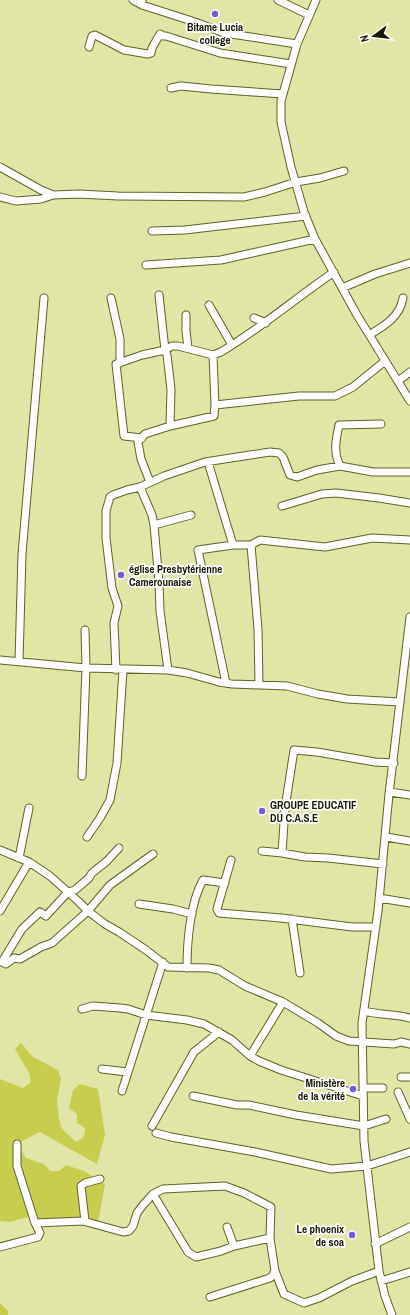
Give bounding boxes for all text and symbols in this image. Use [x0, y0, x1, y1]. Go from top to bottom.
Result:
marker: Bitame Lucia college [210, 9, 220, 19]
north arrow [354, 16, 394, 56]
place label: Bitame Lucia college [187, 20, 243, 47]
text: N [357, 34, 372, 44]
place label: église Presbytérienne Camerounaise [129, 562, 222, 589]
marker: église Presbytérienne Camerounaise [116, 570, 126, 580]
place label: GROUPE EDUCATIF DU C.A.S.E [270, 798, 357, 825]
marker: GROUPE EDUCATIF DU C.A.S.E [257, 806, 267, 816]
place label: Ministère de la vérité [298, 1076, 345, 1103]
marker: Ministère de la vérité [348, 1084, 358, 1094]
place label: Le phoenix de soa [296, 1222, 344, 1249]
marker: Le phoenix de soa [347, 1230, 357, 1240]

